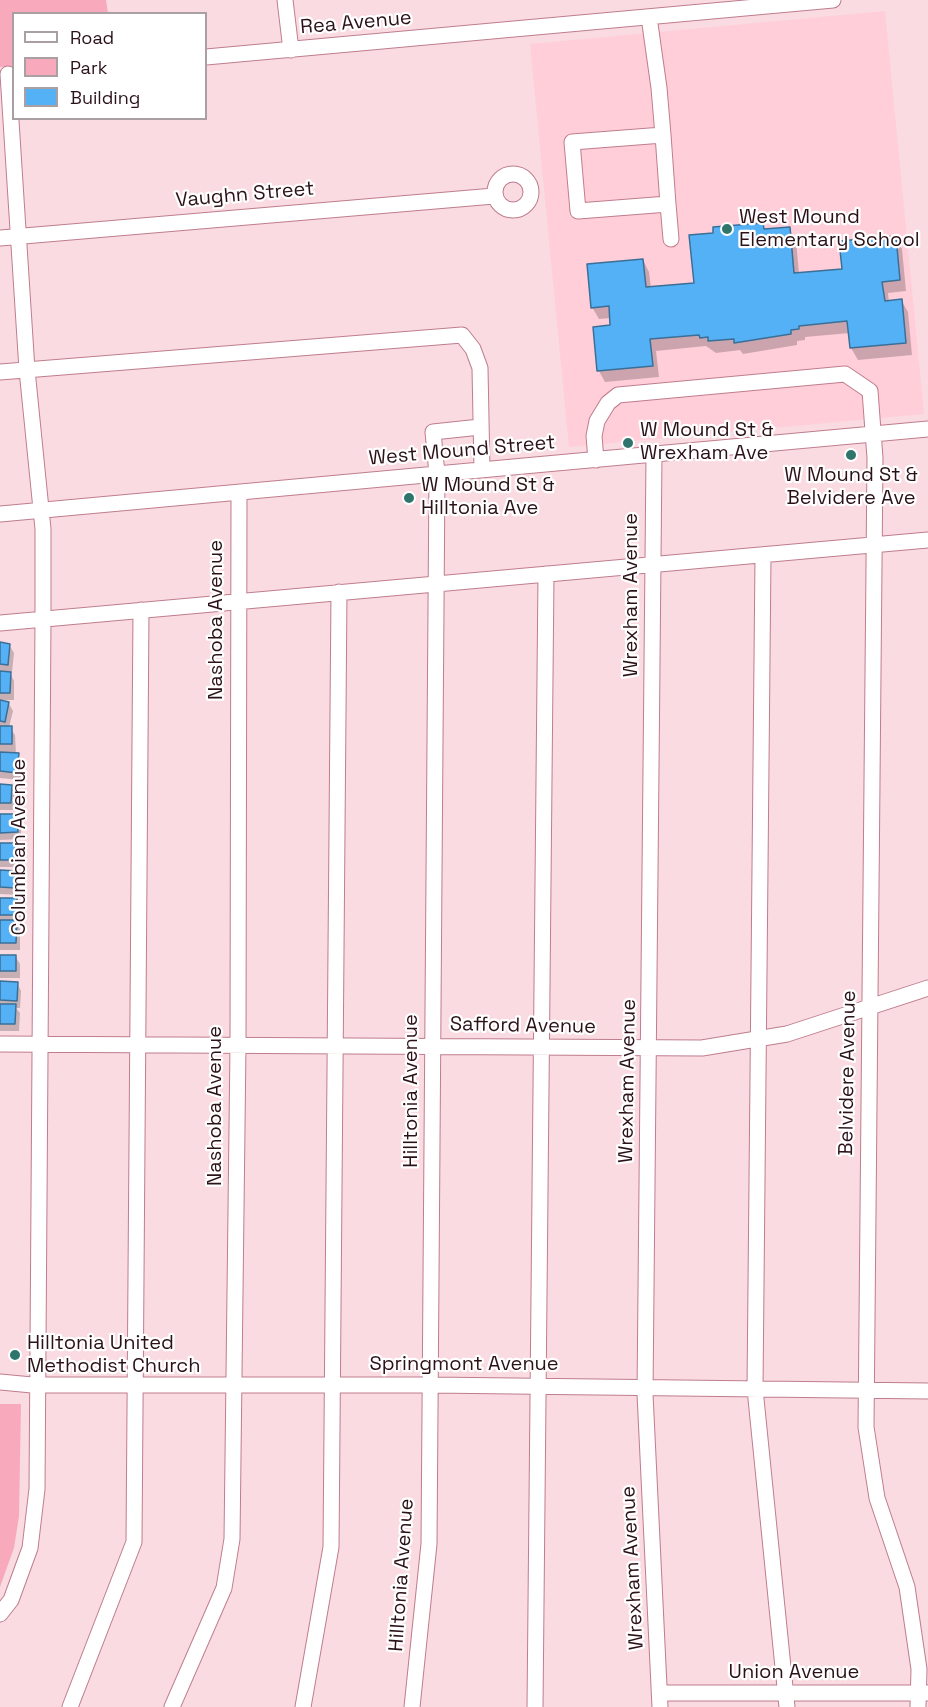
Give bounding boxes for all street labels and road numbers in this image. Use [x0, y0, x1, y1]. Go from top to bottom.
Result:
street label: Rea Avenue [299, 6, 413, 40]
street label: Vaughn Street [175, 177, 315, 213]
street label: West Mound Street [368, 431, 556, 471]
street label: Wrexham Avenue [620, 513, 644, 677]
street label: Nashoba Avenue [205, 540, 229, 700]
street label: Columbian Avenue [8, 759, 32, 935]
street label: Belvidere Avenue [835, 990, 861, 1156]
street label: Wrexham Avenue [615, 999, 641, 1163]
street label: Safford Avenue [450, 1013, 596, 1039]
street label: Hilltonia Avenue [400, 1014, 424, 1168]
street label: Nashoba Avenue [204, 1026, 228, 1186]
street label: Springmont Avenue [369, 1353, 559, 1377]
street label: Wrexham Avenue [617, 1485, 649, 1651]
street label: Hilltonia Avenue [385, 1498, 419, 1652]
street label: Union Avenue [729, 1661, 859, 1685]

